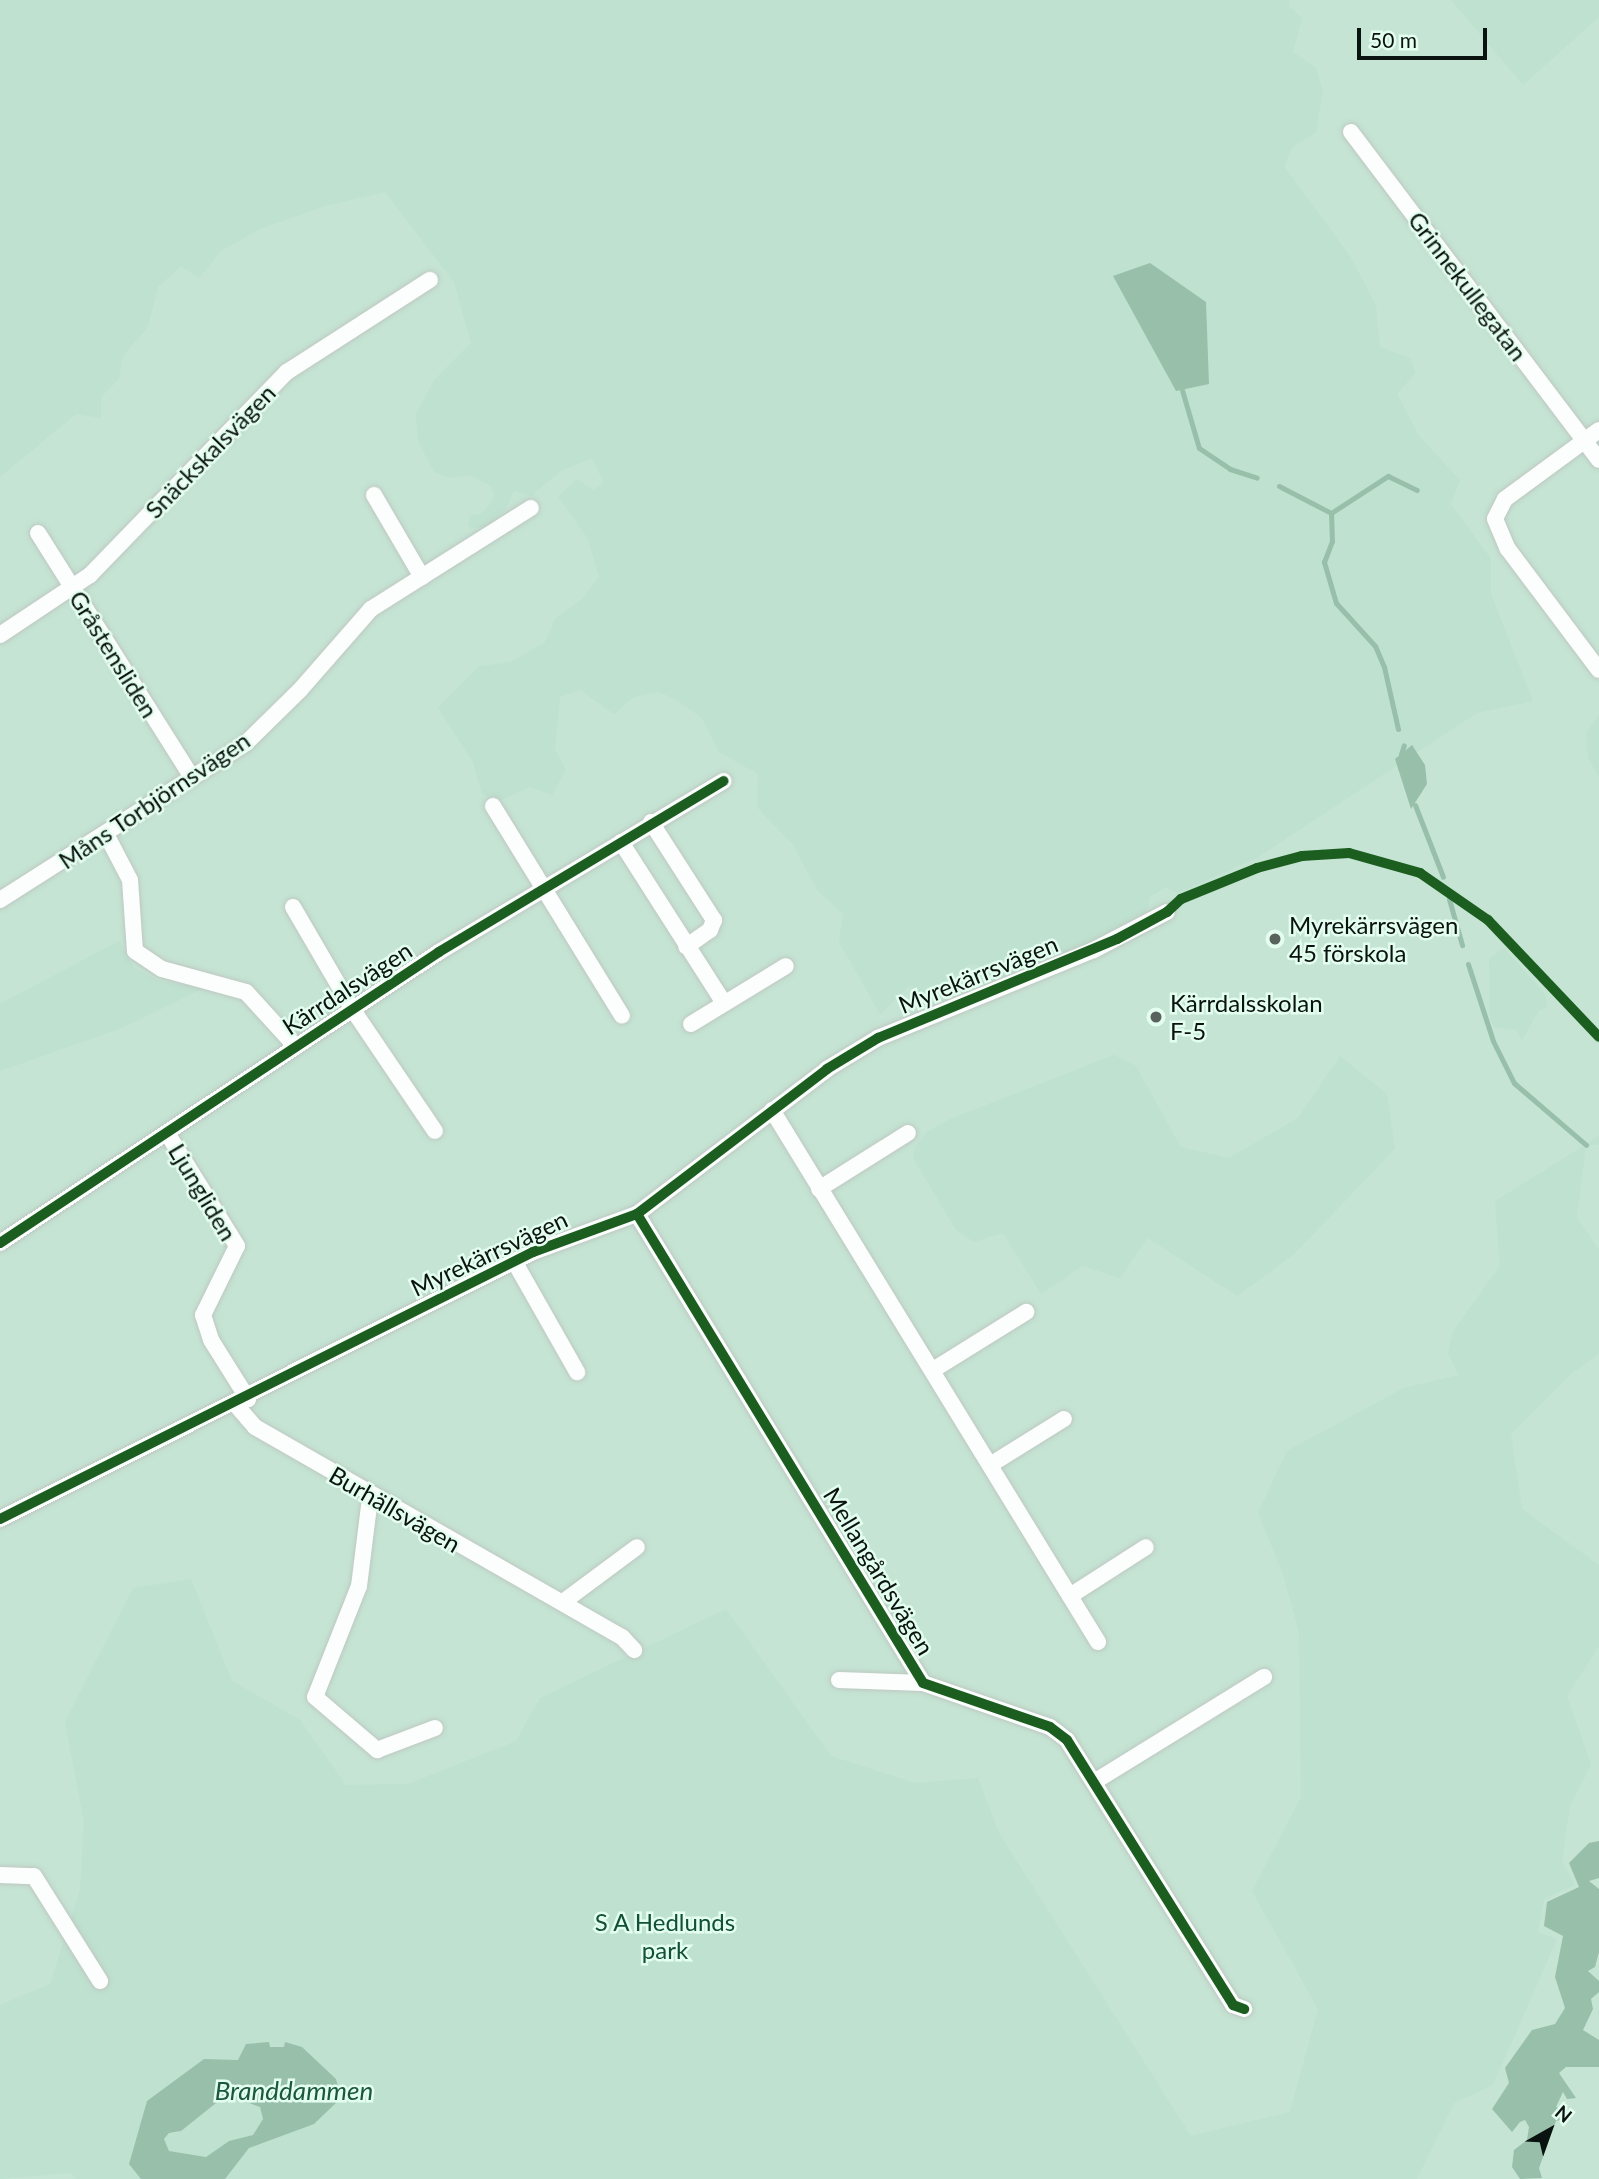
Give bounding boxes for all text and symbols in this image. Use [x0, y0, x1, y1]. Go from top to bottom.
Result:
scale bar [1361, 14, 1490, 58]
text: 50 m [1370, 27, 1417, 52]
street label: Grinnekullegatan [1403, 206, 1533, 366]
street label: Snäckskalsvägen [139, 378, 281, 524]
street label: Gråstensliden [64, 585, 164, 723]
street label: Måns Torbjörnsvägen [53, 725, 255, 875]
place label: Myrekärrsvägen 45 förskola [1289, 911, 1458, 967]
street label: Myrekärrsvägen [894, 929, 1062, 1019]
marker: Myrekärrsvägen 45 förskola [1267, 931, 1283, 947]
street label: Kärrdalsvägen [277, 936, 417, 1040]
place label: Kärrdalsskolan F-5 [1170, 989, 1323, 1045]
marker: Kärrdalsskolan F-5 [1148, 1009, 1164, 1025]
street label: Ljungliden [163, 1138, 243, 1246]
street label: Myrekärrsvägen [406, 1204, 572, 1302]
street label: Burhällsvägen [324, 1460, 466, 1558]
street label: Mellangårdsvägen [818, 1482, 940, 1660]
park label: S A Hedlunds park [594, 1908, 736, 1964]
water label: Branddammen [215, 2075, 373, 2107]
north arrow [1515, 2095, 1585, 2165]
text: N [1551, 2100, 1577, 2127]

